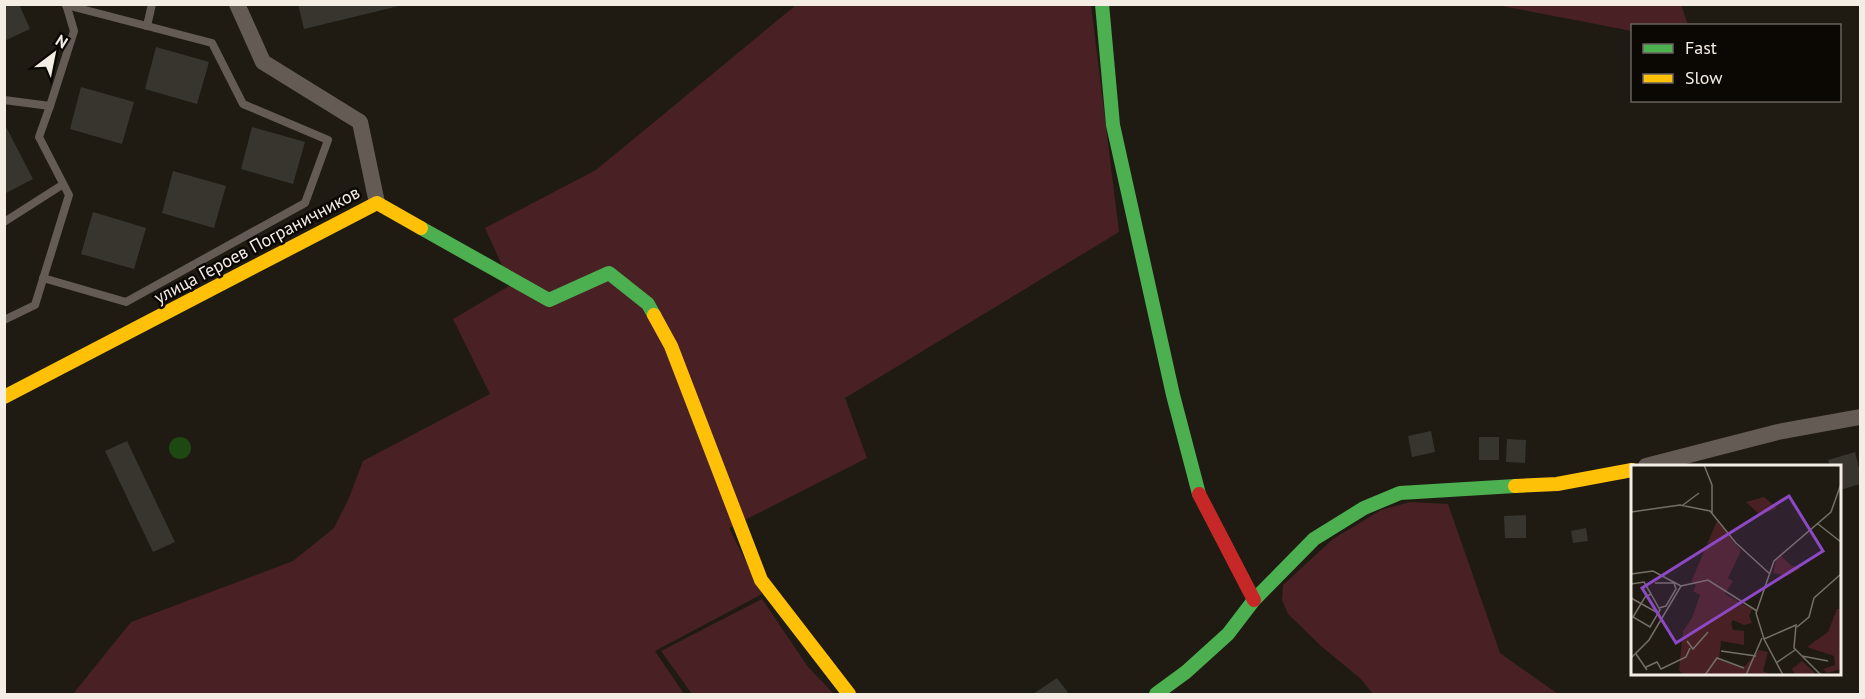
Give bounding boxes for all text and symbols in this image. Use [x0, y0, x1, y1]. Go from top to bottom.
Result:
north arrow [24, 24, 84, 84]
legend [1631, 24, 1841, 102]
text: N [52, 30, 72, 53]
text: Fast [1685, 36, 1717, 59]
text: Slow [1685, 66, 1723, 89]
street label: улица Героев Пограничников [150, 180, 364, 309]
inset map [1631, 465, 1841, 675]

